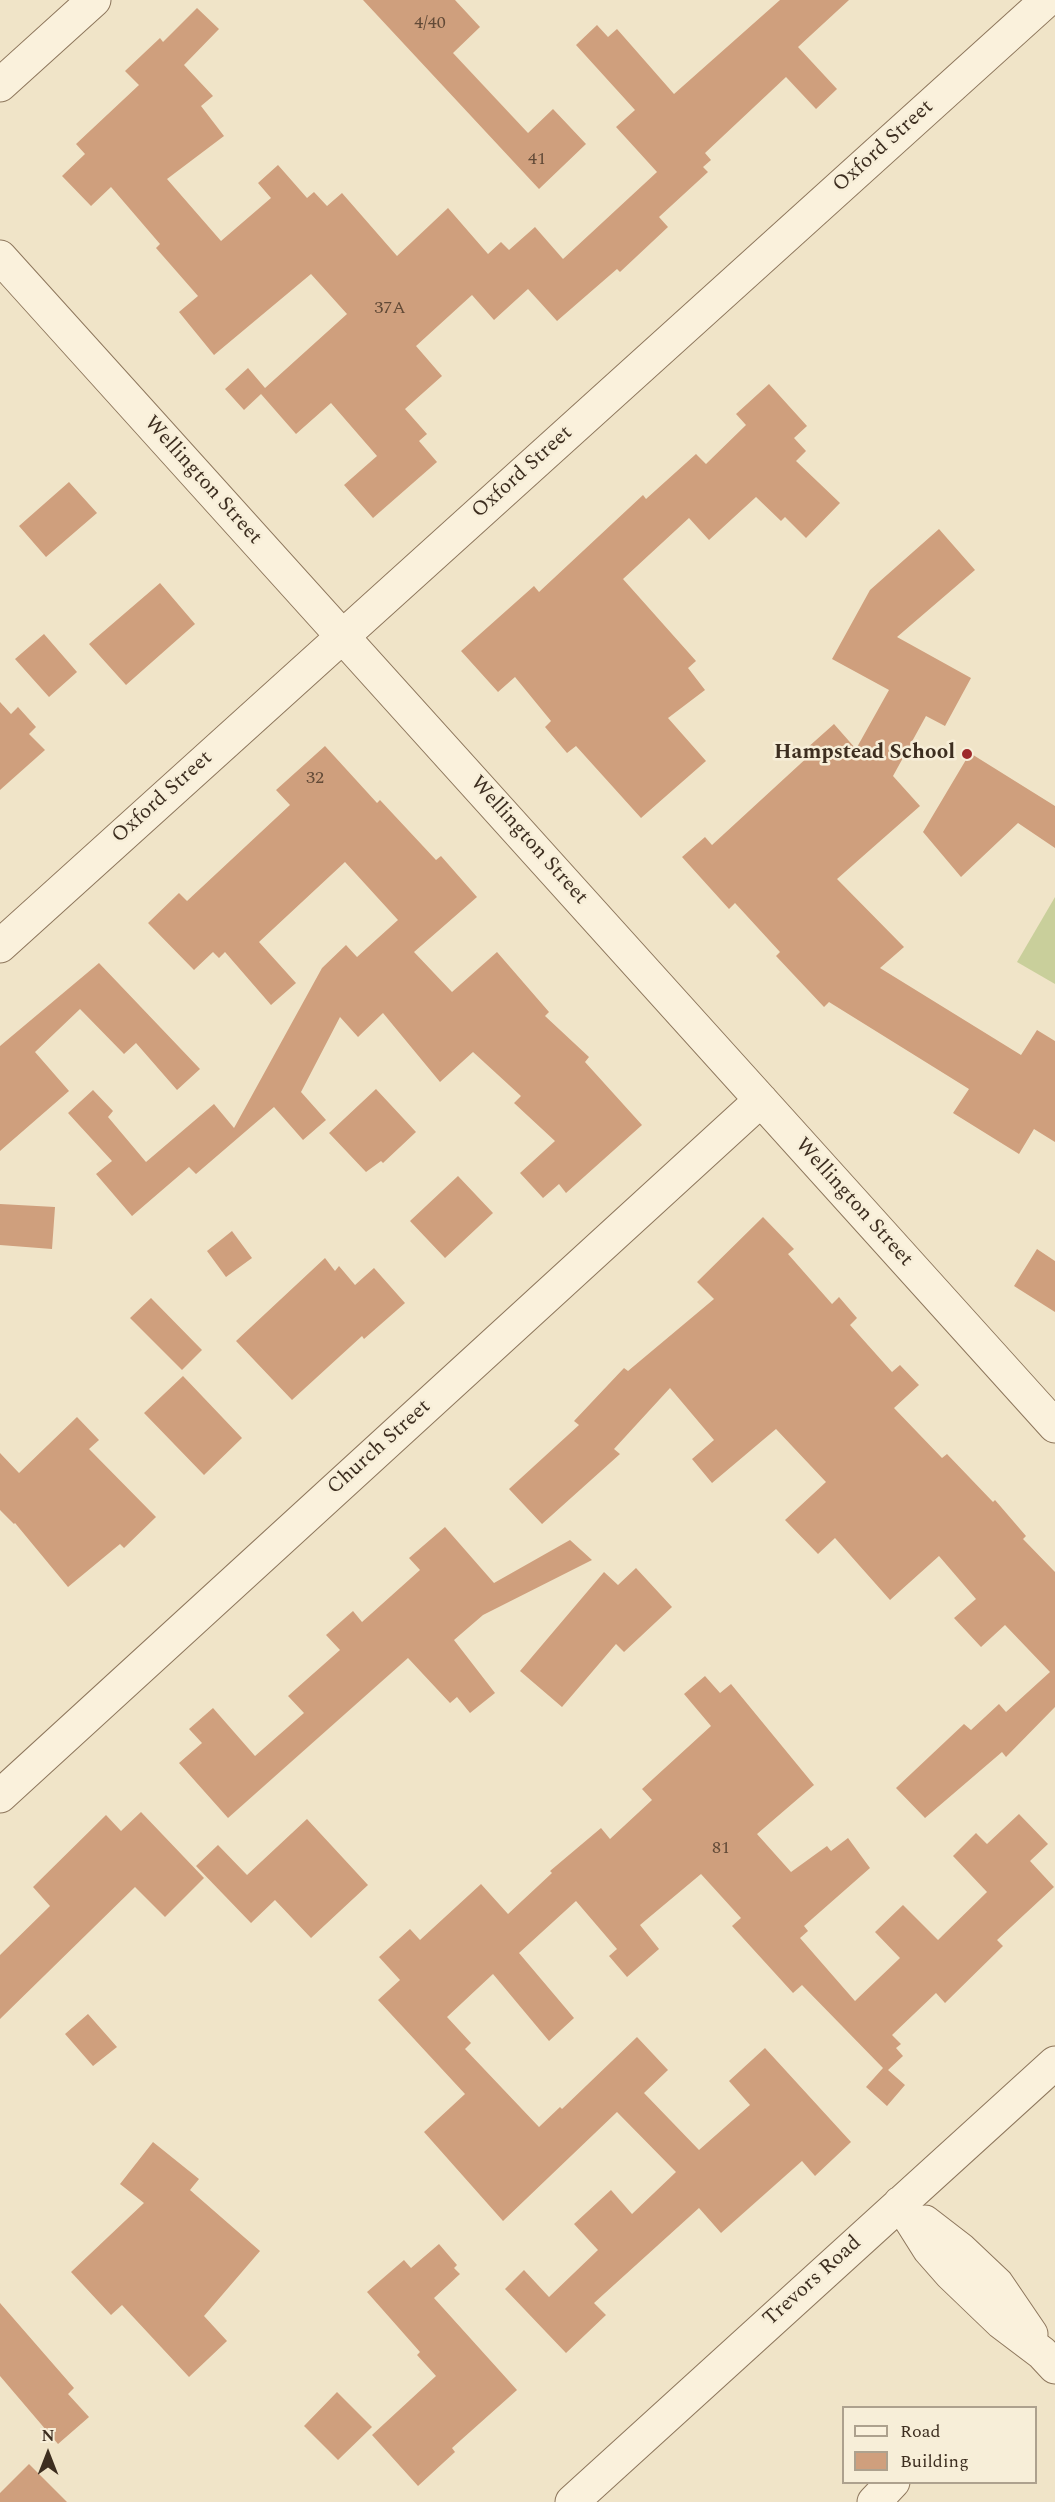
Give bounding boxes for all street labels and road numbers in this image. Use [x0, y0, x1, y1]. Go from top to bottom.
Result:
street label: Oxford Street [829, 95, 939, 199]
street label: Wellington Street [138, 412, 266, 550]
street label: Oxford Street [468, 421, 578, 525]
street label: Oxford Street [108, 746, 218, 850]
street label: Wellington Street [464, 772, 592, 910]
street label: Wellington Street [789, 1134, 917, 1272]
street label: Church Street [323, 1395, 437, 1501]
street label: Trevors Road [759, 2231, 867, 2333]

